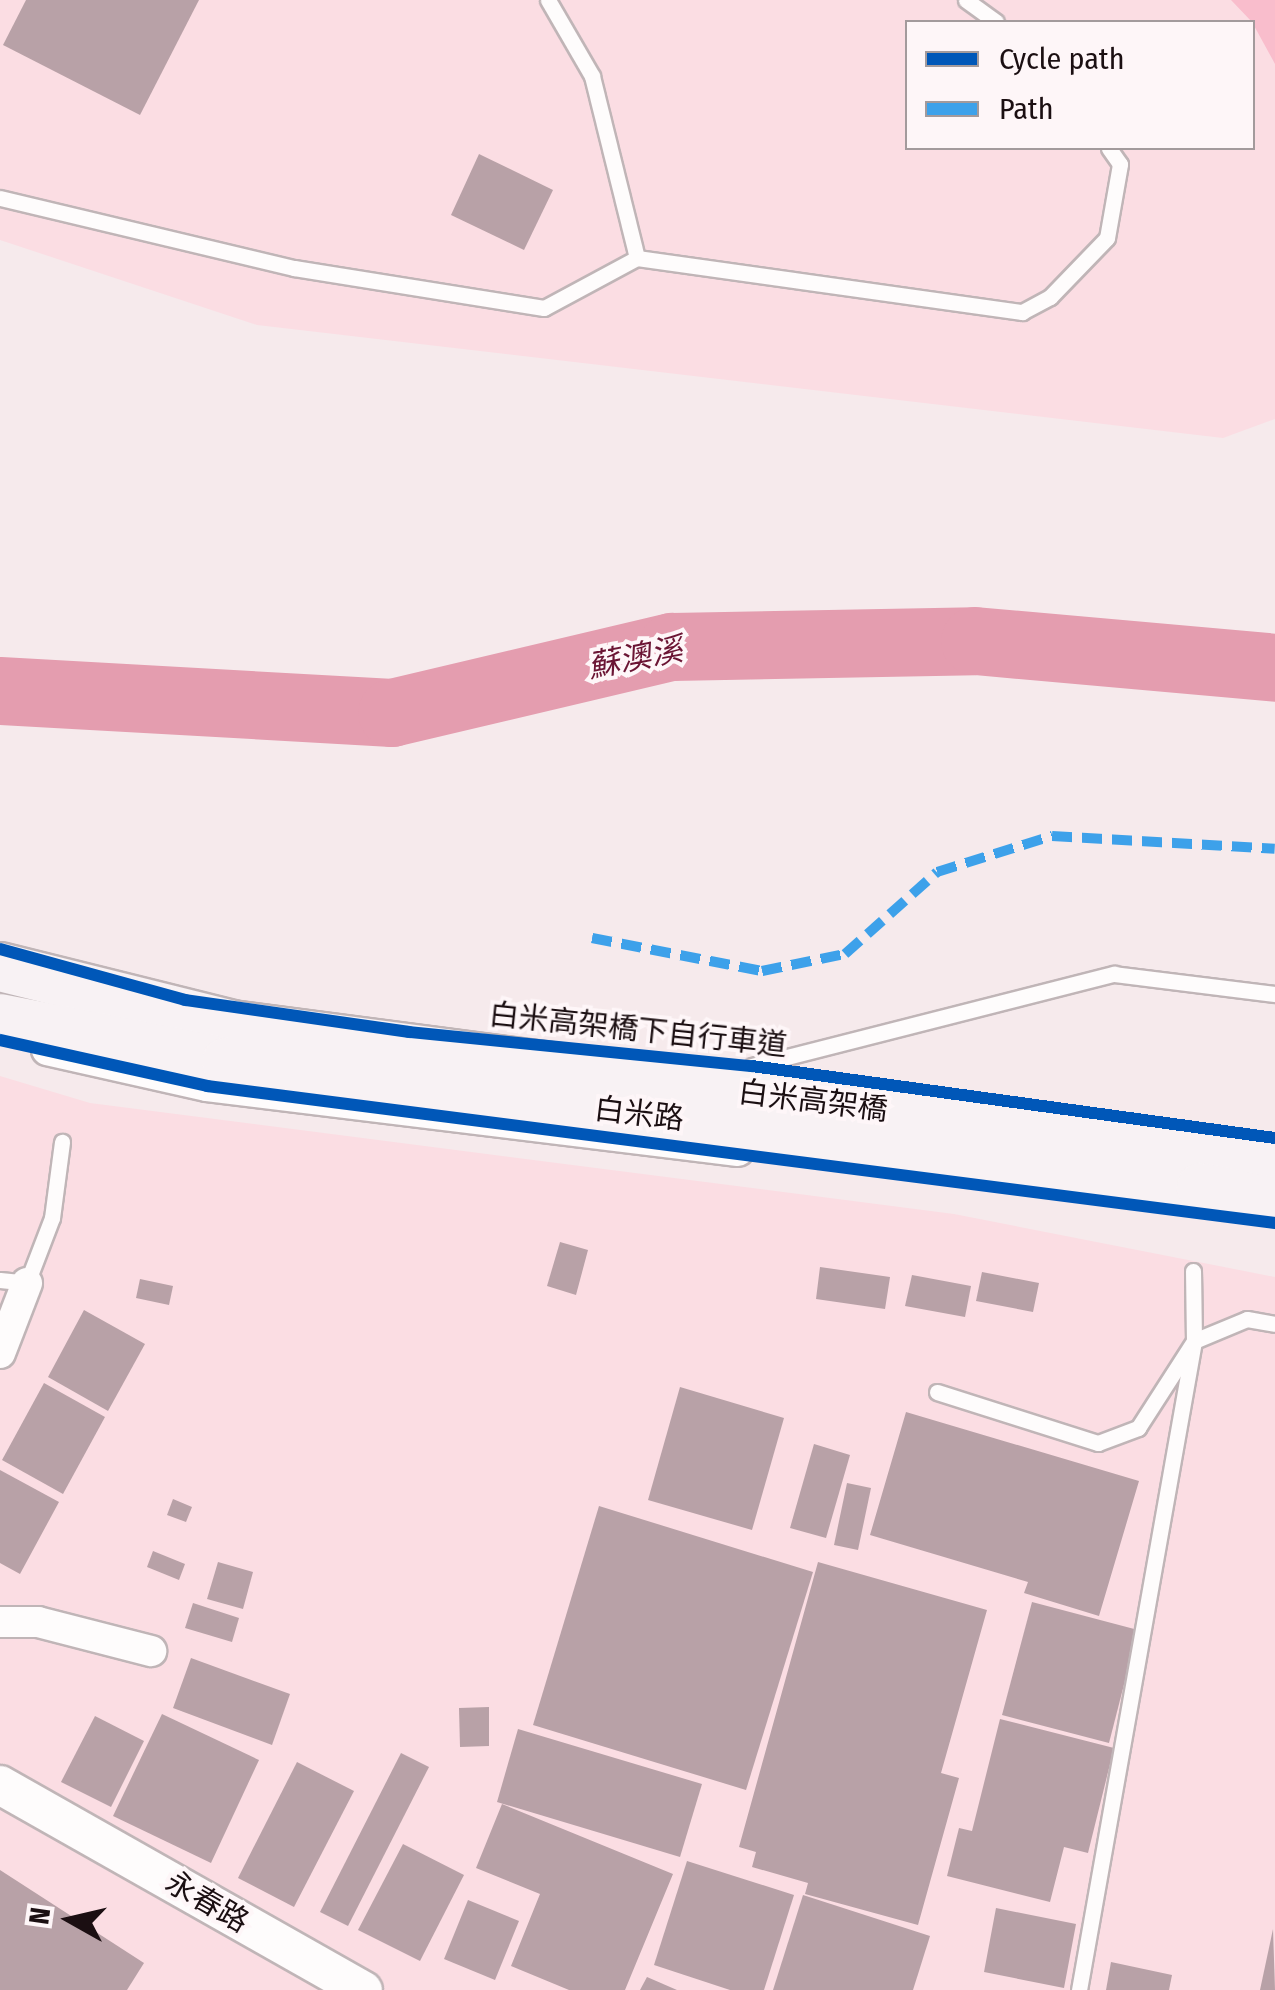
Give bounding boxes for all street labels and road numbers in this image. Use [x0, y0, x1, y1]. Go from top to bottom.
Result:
street label: 白米高架橋下自行車道 [487, 996, 789, 1064]
street label: 白米高架橋 [736, 1074, 890, 1128]
street label: 白米路 [592, 1091, 686, 1137]
street label: 永春路 [159, 1864, 255, 1940]

